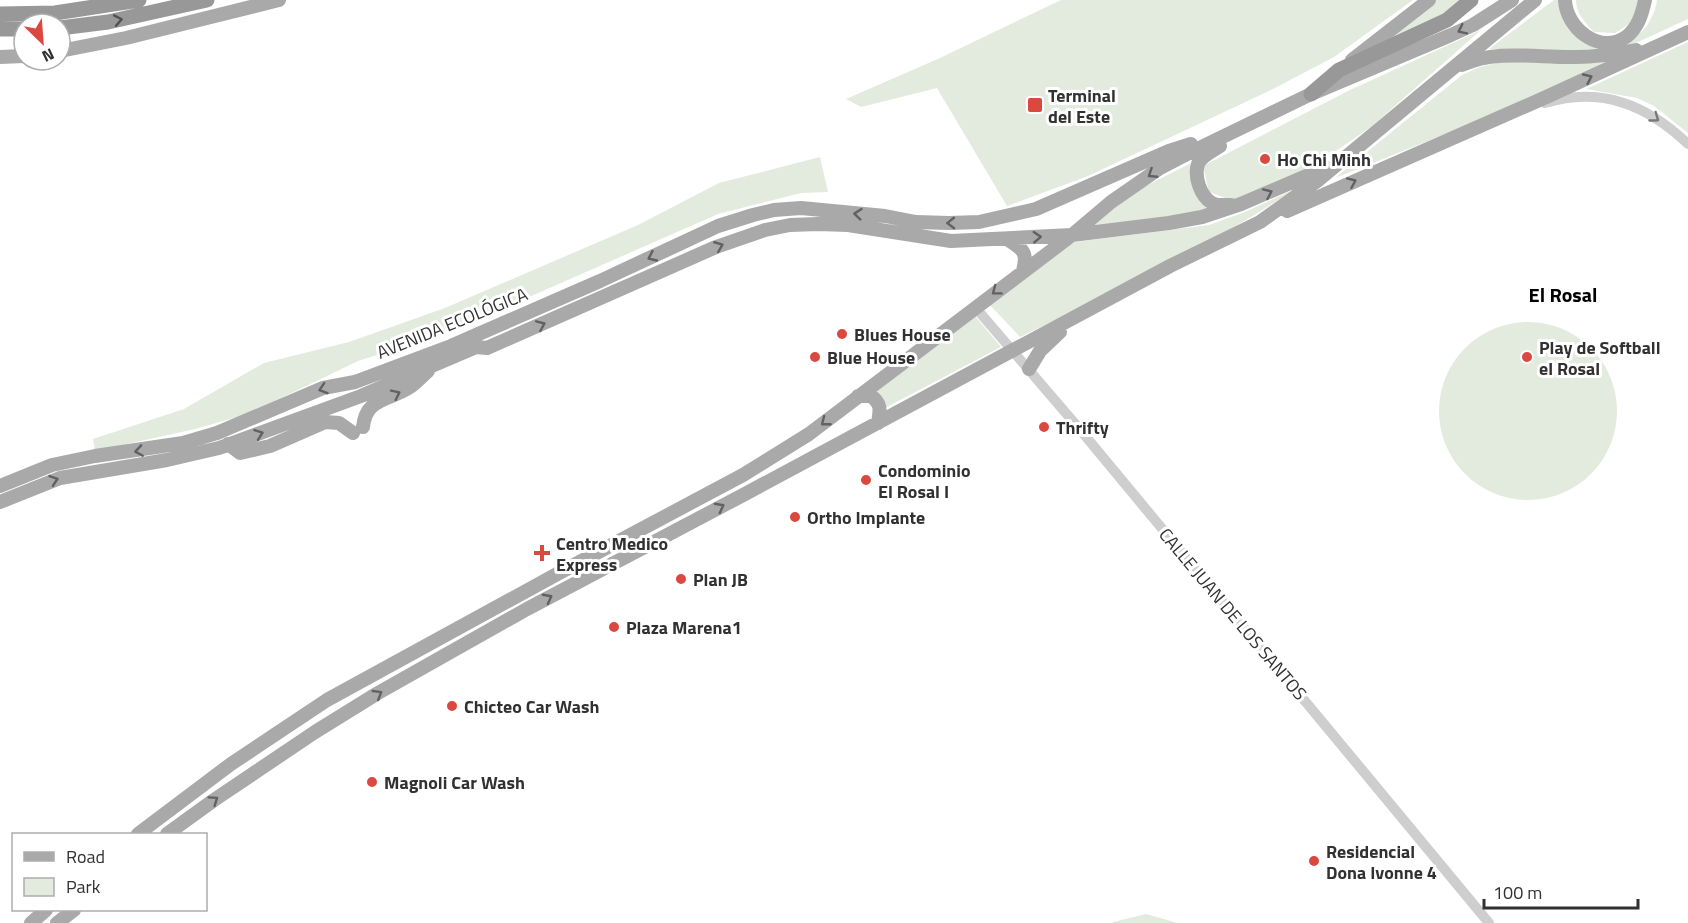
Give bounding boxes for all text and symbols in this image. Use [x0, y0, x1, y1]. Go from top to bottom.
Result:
north arrow [12, 12, 72, 72]
one-way arrow [113, 14, 123, 27]
one-way arrow [1457, 23, 1468, 35]
text: N [38, 42, 58, 69]
one-way arrow [1582, 74, 1593, 86]
place label: Terminal del Este [1048, 82, 1116, 130]
marker: Terminal del Este [1026, 96, 1044, 114]
one-way arrow [1649, 111, 1660, 122]
place label: Ho Chi Minh [1277, 146, 1371, 173]
marker: Ho Chi Minh [1258, 152, 1272, 166]
one-way arrow [1148, 166, 1158, 178]
one-way arrow [1345, 177, 1356, 189]
one-way arrow [1262, 188, 1273, 200]
one-way arrow [854, 208, 863, 220]
one-way arrow [947, 217, 956, 229]
one-way arrow [1032, 231, 1041, 244]
one-way arrow [713, 241, 724, 253]
one-way arrow [647, 250, 658, 262]
district label: El Rosal [1529, 279, 1597, 310]
street label: AVENIDA ECOLÓGICA [372, 280, 532, 366]
one-way arrow [992, 284, 1003, 295]
one-way arrow [535, 320, 546, 332]
place label: Blues House [854, 321, 951, 348]
marker: Blues House [835, 327, 849, 341]
place label: Play de Softball el Rosal [1539, 334, 1661, 382]
place label: Blue House [827, 344, 915, 371]
marker: Blue House [808, 350, 822, 364]
marker: Play de Softball el Rosal [1520, 350, 1534, 364]
one-way arrow [318, 382, 328, 394]
one-way arrow [389, 389, 400, 401]
place label: Thrifty [1056, 414, 1109, 441]
one-way arrow [820, 415, 831, 426]
marker: Thrifty [1037, 420, 1051, 434]
one-way arrow [253, 428, 263, 441]
one-way arrow [134, 444, 144, 457]
place label: Condominio El Rosal I [878, 457, 971, 505]
marker: Condominio El Rosal I [859, 473, 873, 487]
one-way arrow [48, 475, 59, 488]
one-way arrow [714, 503, 725, 515]
place label: Ortho Implante [807, 504, 925, 531]
marker: Ortho Implante [788, 510, 802, 524]
street label: CALLE JUAN DE LOS SANTOS [1153, 522, 1313, 706]
place label: Centro Medico Express [556, 530, 668, 578]
marker: Centro Medico Express [533, 544, 551, 562]
place label: Plan JB [693, 566, 748, 593]
marker: Plan JB [674, 572, 688, 586]
one-way arrow [541, 594, 552, 605]
place label: Plaza Marena1 [626, 614, 742, 641]
marker: Plaza Marena1 [607, 620, 621, 634]
one-way arrow [372, 689, 382, 701]
place label: Chicteo Car Wash [464, 693, 599, 720]
marker: Chicteo Car Wash [445, 699, 459, 713]
place label: Magnoli Car Wash [384, 769, 525, 796]
marker: Magnoli Car Wash [365, 775, 379, 789]
one-way arrow [208, 796, 219, 807]
legend [12, 833, 207, 911]
place label: Residencial Dona Ivonne 4 [1326, 838, 1437, 886]
text: Road [66, 843, 105, 870]
marker: Residencial Dona Ivonne 4 [1307, 854, 1321, 868]
scale bar [1484, 872, 1638, 910]
text: Park [66, 873, 101, 900]
text: 100 m [1493, 879, 1542, 906]

